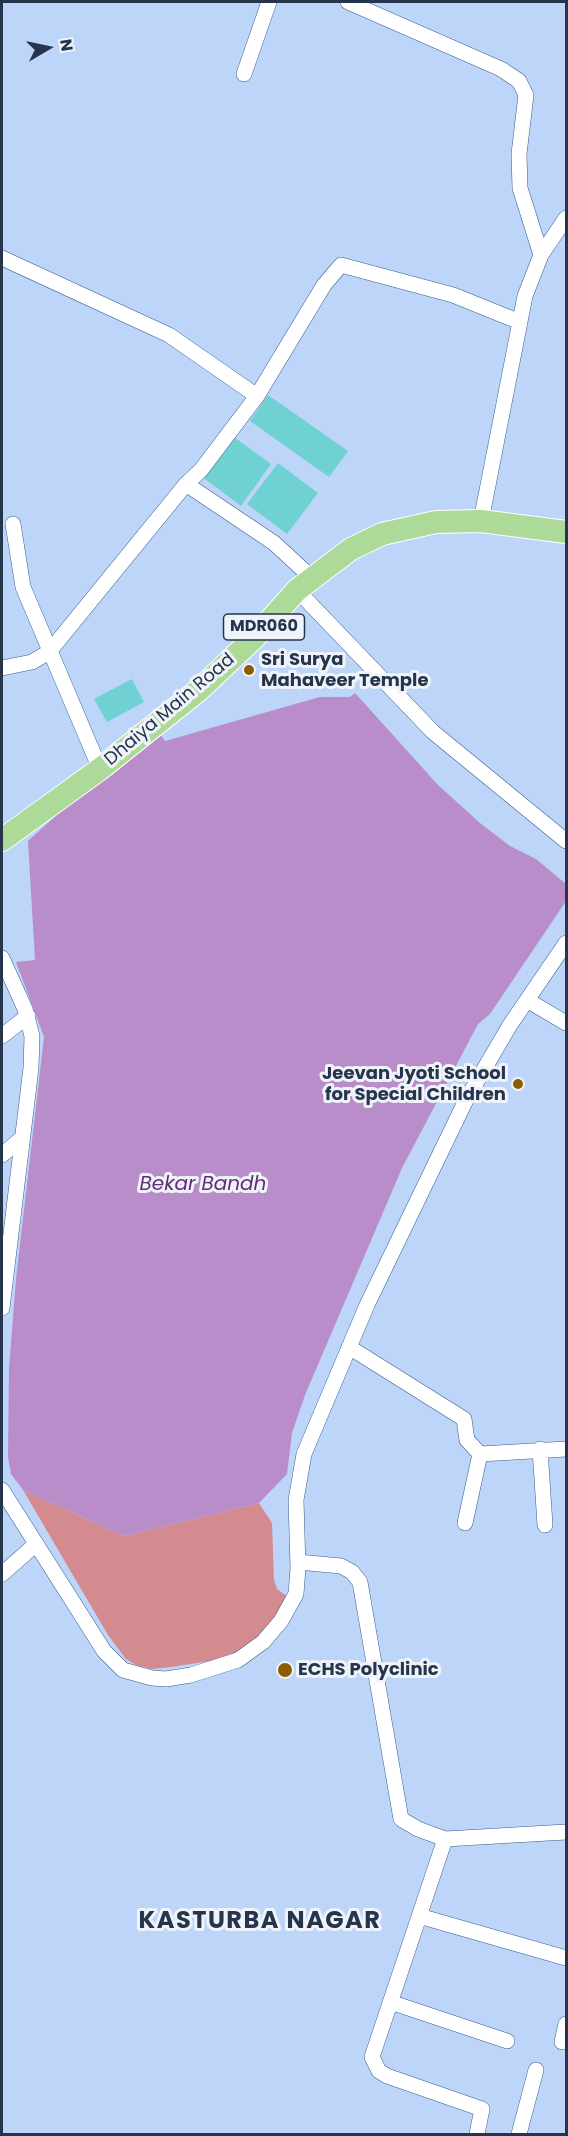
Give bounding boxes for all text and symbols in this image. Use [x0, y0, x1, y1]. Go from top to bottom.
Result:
north arrow [18, 18, 78, 78]
text: N [54, 37, 79, 53]
road number: MDR060 [224, 614, 304, 640]
street label: Dhaiya Main Road [101, 649, 239, 771]
place label: Sri Surya Mahaveer Temple [261, 649, 428, 692]
marker: Sri Surya Mahaveer Temple [242, 663, 256, 677]
place label: Jeevan Jyoti School for Special Children [322, 1063, 506, 1106]
marker: Jeevan Jyoti School for Special Children [511, 1077, 525, 1091]
water label: Bekar Bandh [140, 1173, 266, 1197]
place label: ECHS Polyclinic [298, 1659, 439, 1681]
marker: ECHS Polyclinic [276, 1661, 294, 1679]
district label: KASTURBA NAGAR [139, 1908, 381, 1936]

